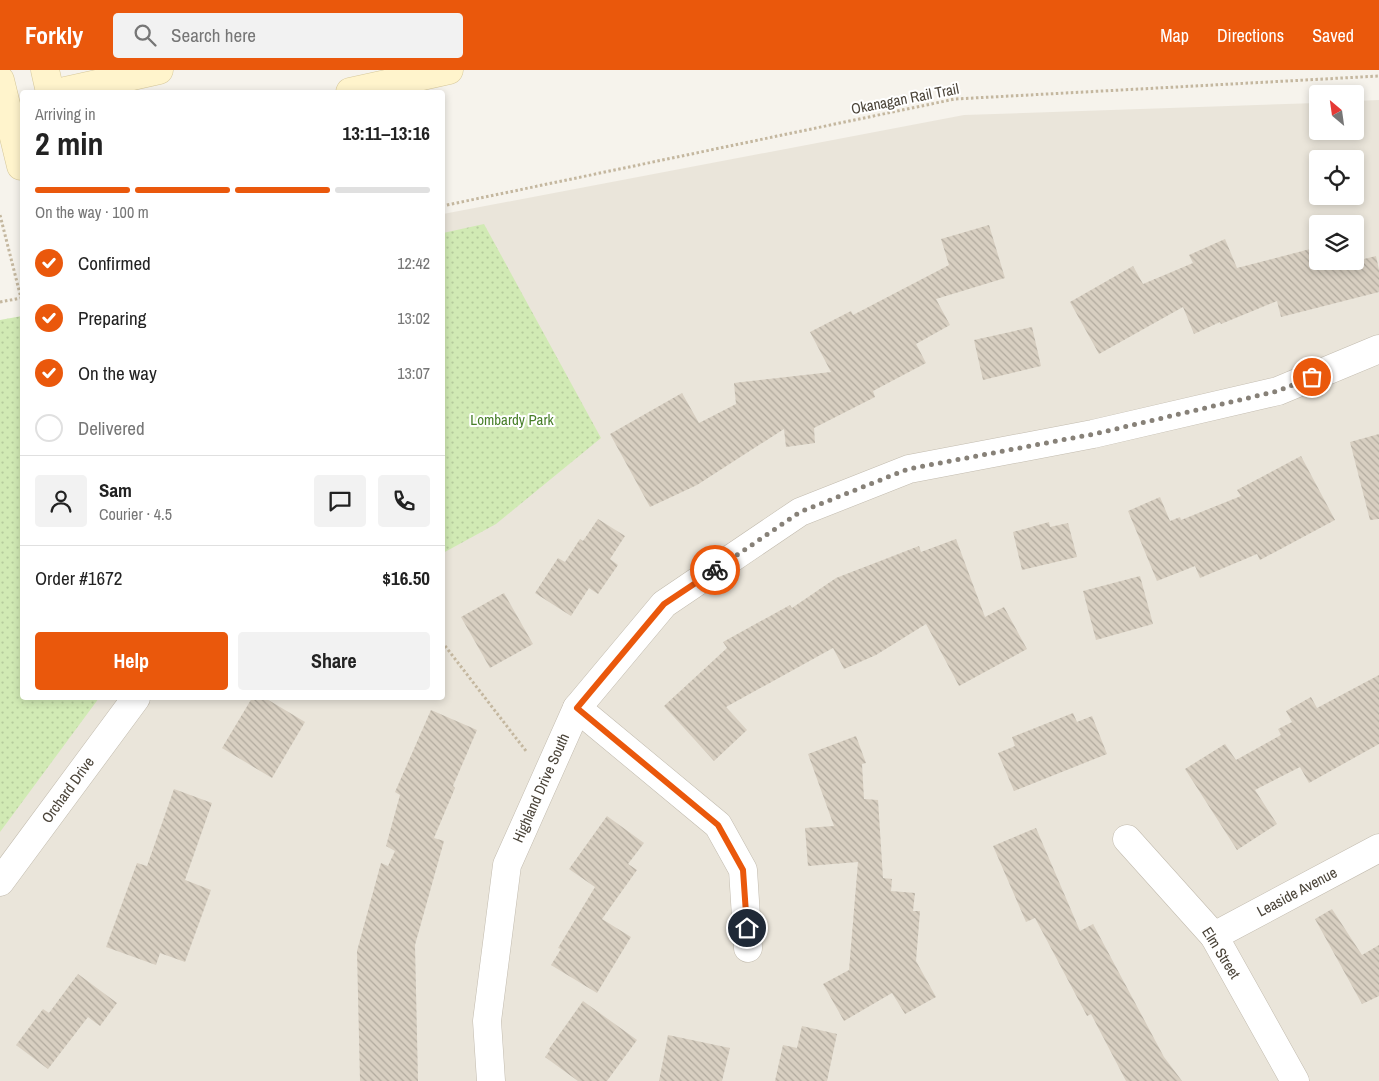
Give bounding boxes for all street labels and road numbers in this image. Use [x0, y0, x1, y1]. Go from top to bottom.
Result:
street label: Okanagan Rail Trail [849, 78, 961, 119]
street label: Highland Drive South [507, 730, 574, 846]
street label: Orchard Drive [36, 752, 99, 827]
street label: Leaside Avenue [1253, 862, 1341, 921]
street label: Elm Street [1197, 923, 1246, 983]

